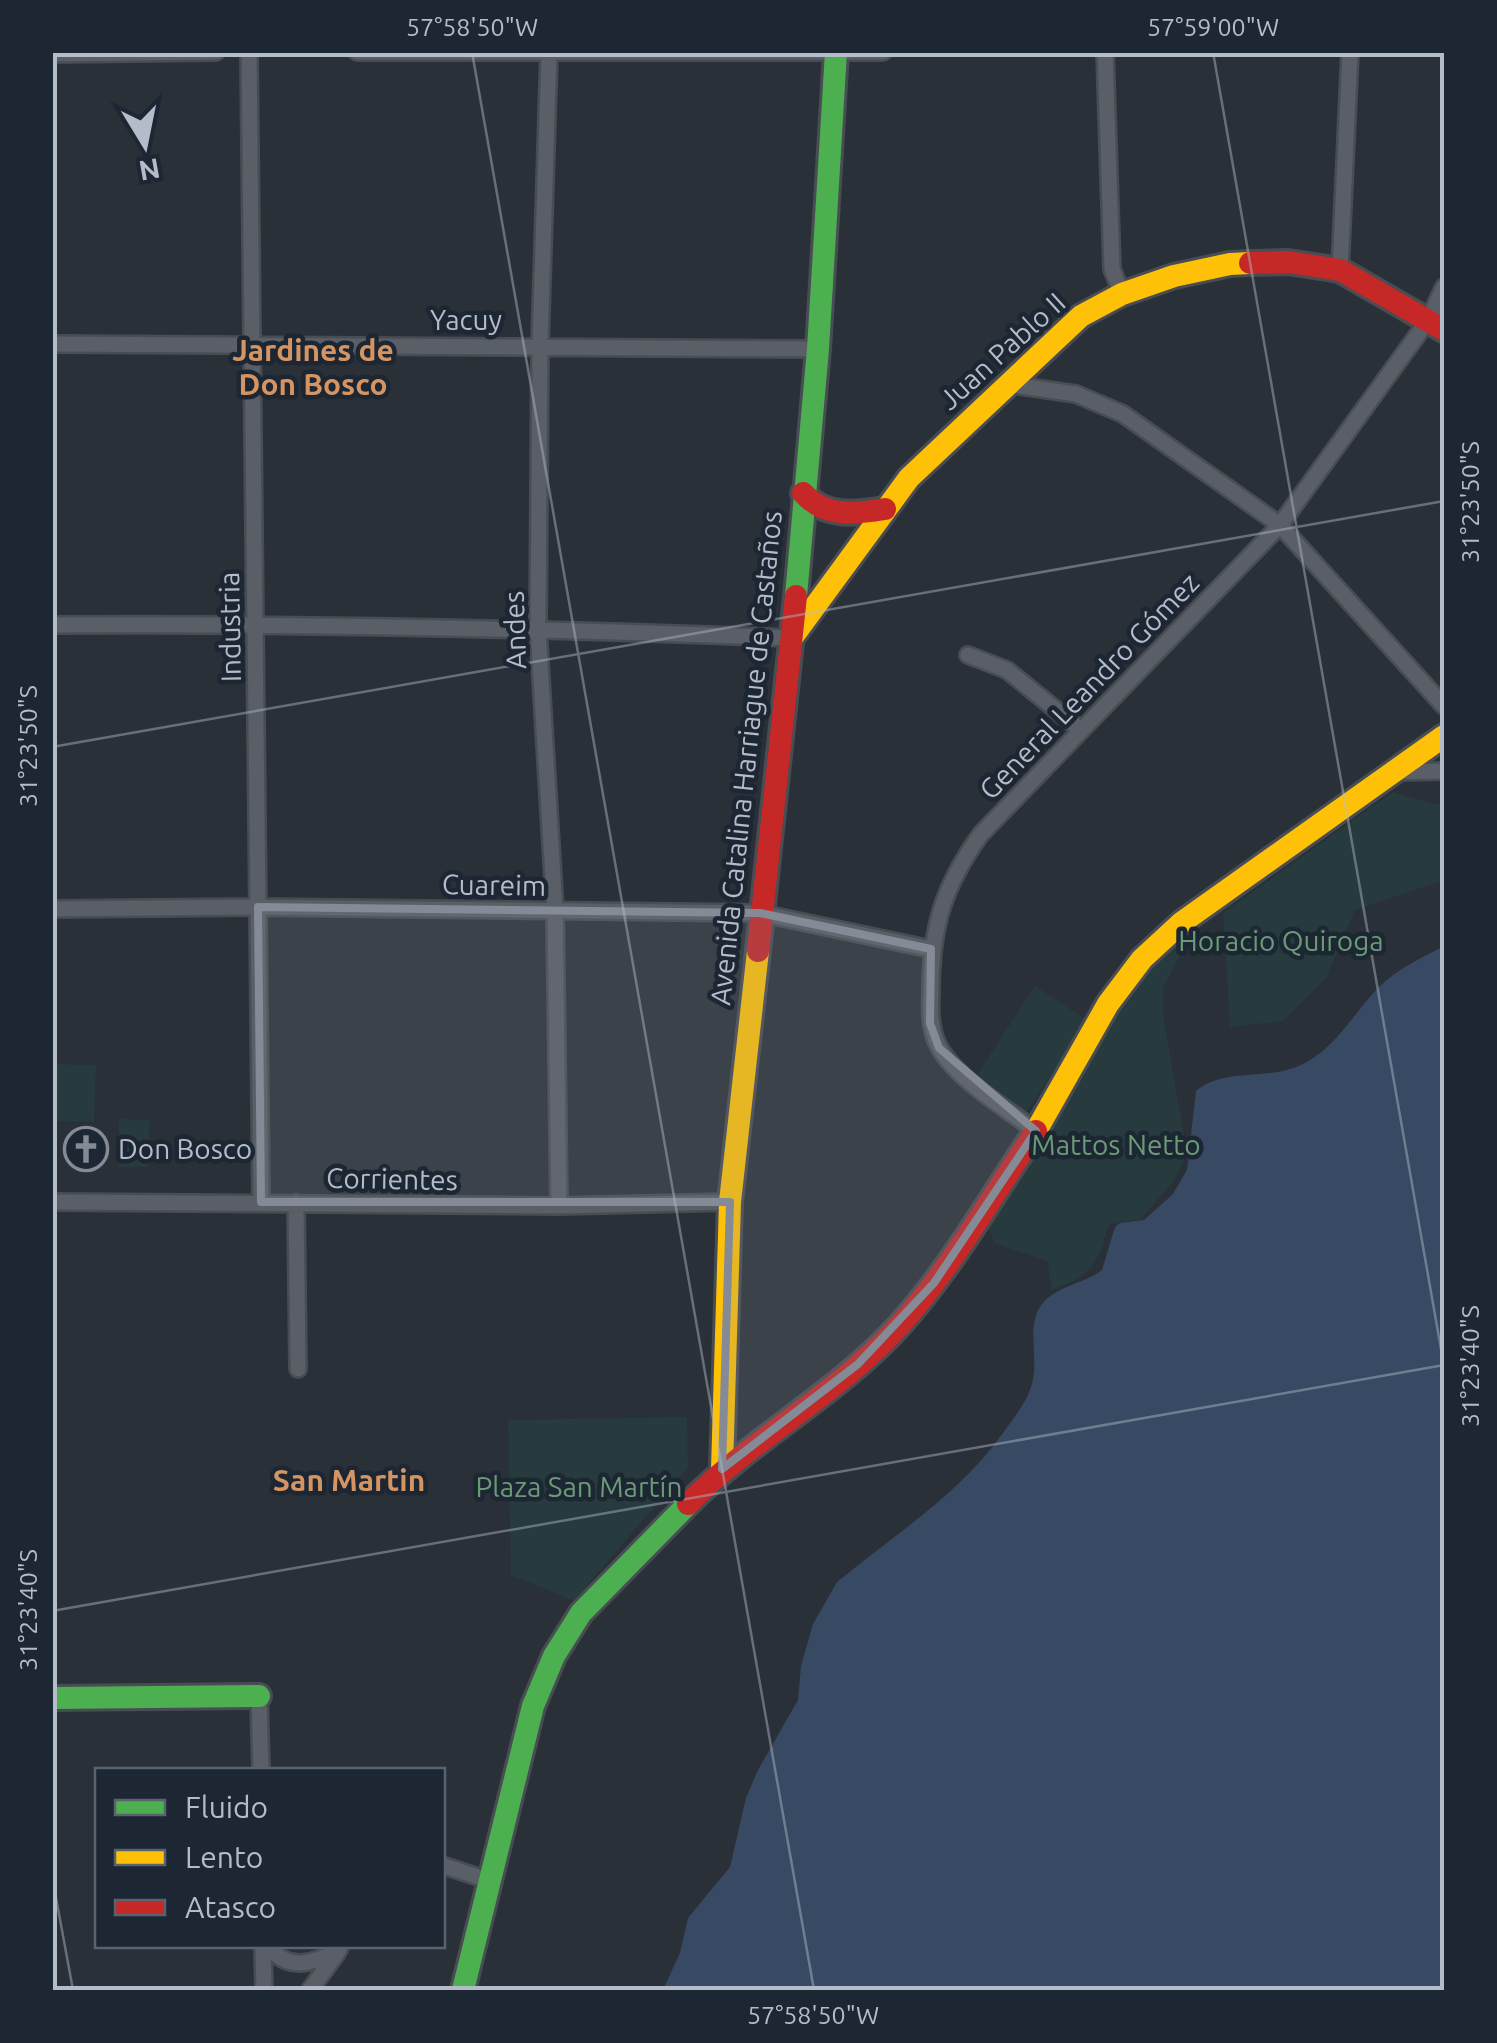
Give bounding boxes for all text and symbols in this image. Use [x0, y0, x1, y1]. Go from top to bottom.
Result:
text: 57°58'50"W [406, 13, 538, 41]
text: 57°59'00"W [1147, 13, 1279, 41]
north arrow [95, 95, 195, 195]
text: N [136, 153, 162, 187]
street label: Juan Pablo II [932, 286, 1071, 415]
street label: Yacuy [430, 304, 502, 335]
district label: Jardines de Don Bosco [232, 333, 394, 401]
text: 31°23'50"S [1456, 441, 1484, 563]
street label: Avenida Catalina Harriague de Castaños [704, 509, 787, 1007]
street label: General Leandro Gómez [973, 566, 1205, 805]
street label: Industria [213, 571, 246, 683]
street label: Andes [498, 590, 531, 670]
text: 31°23'50"S [14, 685, 42, 807]
street label: Cuareim [442, 868, 546, 901]
park label: Horacio Quiroga [1178, 925, 1384, 956]
church icon: Don Bosco [63, 1126, 109, 1172]
park label: Mattos Netto [1031, 1129, 1201, 1160]
place label: Don Bosco [118, 1133, 252, 1164]
street label: Corrientes [326, 1162, 458, 1195]
text: 31°23'40"S [1456, 1305, 1484, 1427]
district label: San Martin [273, 1463, 425, 1497]
park label: Plaza San Martín [476, 1471, 682, 1502]
text: 31°23'40"S [14, 1549, 42, 1671]
legend [95, 1768, 445, 1948]
text: Fluido [185, 1790, 268, 1824]
text: Lento [185, 1840, 263, 1874]
text: Atasco [185, 1890, 276, 1924]
text: 57°58'50"W [747, 2001, 879, 2029]

